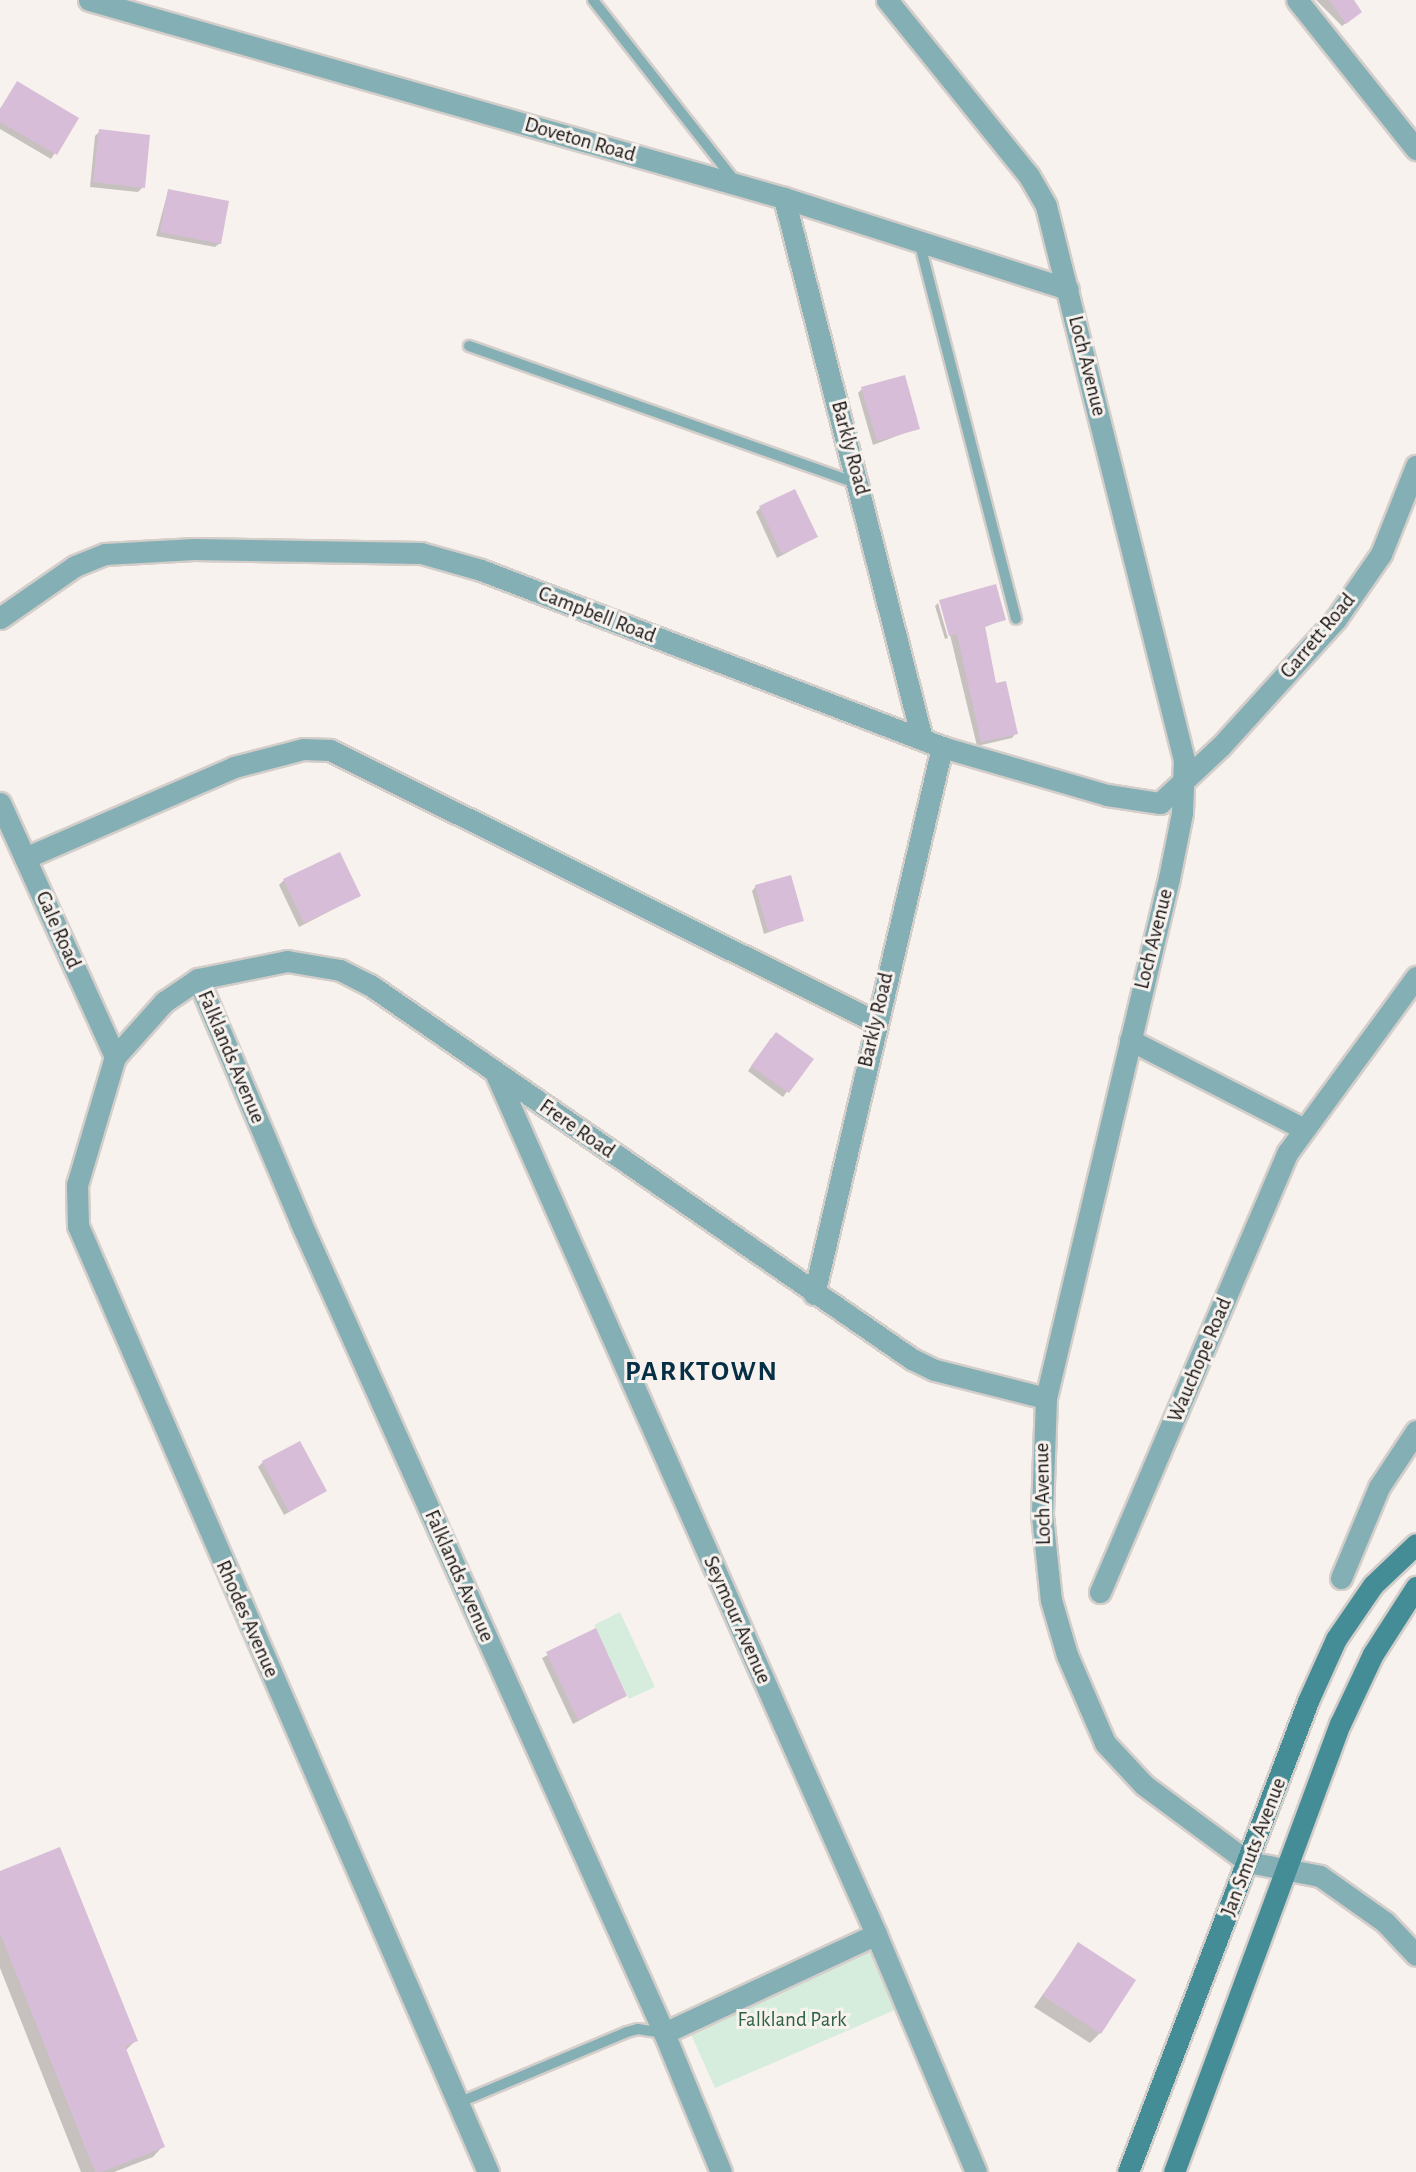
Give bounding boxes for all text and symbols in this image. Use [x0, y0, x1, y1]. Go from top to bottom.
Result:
street label: Doveton Road [522, 112, 638, 168]
street label: Loch Avenue [1062, 313, 1112, 419]
street label: Barkly Road [825, 398, 875, 498]
street label: Campbell Road [535, 581, 659, 649]
street label: Garrett Road [1275, 588, 1361, 684]
street label: Loch Avenue [1129, 886, 1179, 992]
street label: Gale Road [30, 887, 86, 973]
street label: Barkly Road [853, 970, 899, 1070]
street label: Falklands Avenue [192, 987, 270, 1127]
street label: Frere Road [534, 1094, 620, 1164]
street label: Wauchope Road [1162, 1294, 1238, 1426]
district label: PARKTOWN [626, 1355, 778, 1389]
street label: Loch Avenue [1030, 1443, 1056, 1545]
street label: Falklands Avenue [419, 1506, 499, 1646]
street label: Seymour Avenue [698, 1552, 776, 1688]
street label: Rhodes Avenue [210, 1556, 284, 1682]
street label: Jan Smuts Avenue [1216, 1774, 1292, 1920]
park label: Falkland Park [737, 2007, 847, 2033]

